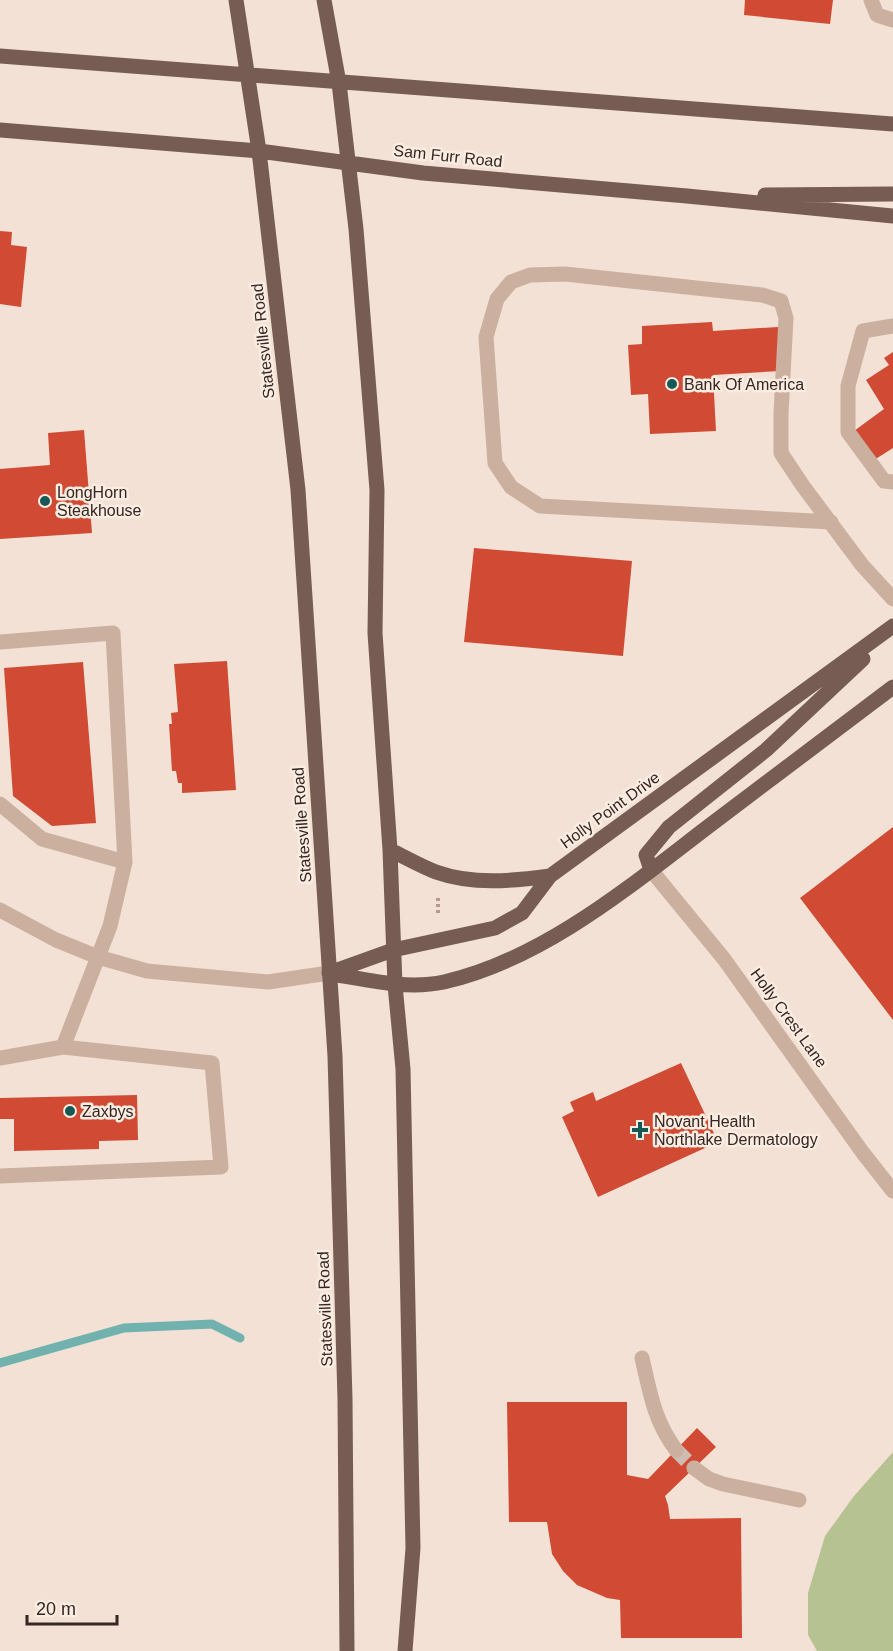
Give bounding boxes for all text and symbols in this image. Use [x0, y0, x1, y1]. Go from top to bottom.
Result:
street label: Sam Furr Road [393, 142, 503, 170]
street label: Statesville Road [249, 283, 277, 399]
place label: Bank Of America [684, 376, 804, 393]
marker: Bank Of America [665, 377, 679, 391]
place label: LongHorn Steakhouse [57, 484, 142, 519]
marker: LongHorn Steakhouse [38, 494, 52, 508]
street label: Statesville Road [289, 767, 315, 883]
street label: Holly Point Drive [557, 768, 663, 852]
street label: Holly Crest Lane [747, 965, 831, 1071]
place label: Zaxbys [82, 1103, 134, 1120]
marker: Zaxbys [63, 1104, 77, 1118]
place label: Novant Health Northlake Dermatology [654, 1113, 818, 1148]
marker: Novant Health Northlake Dermatology [631, 1121, 649, 1139]
street label: Statesville Road [314, 1251, 336, 1367]
scale bar [27, 1588, 117, 1626]
text: 20 m [36, 1599, 76, 1619]

